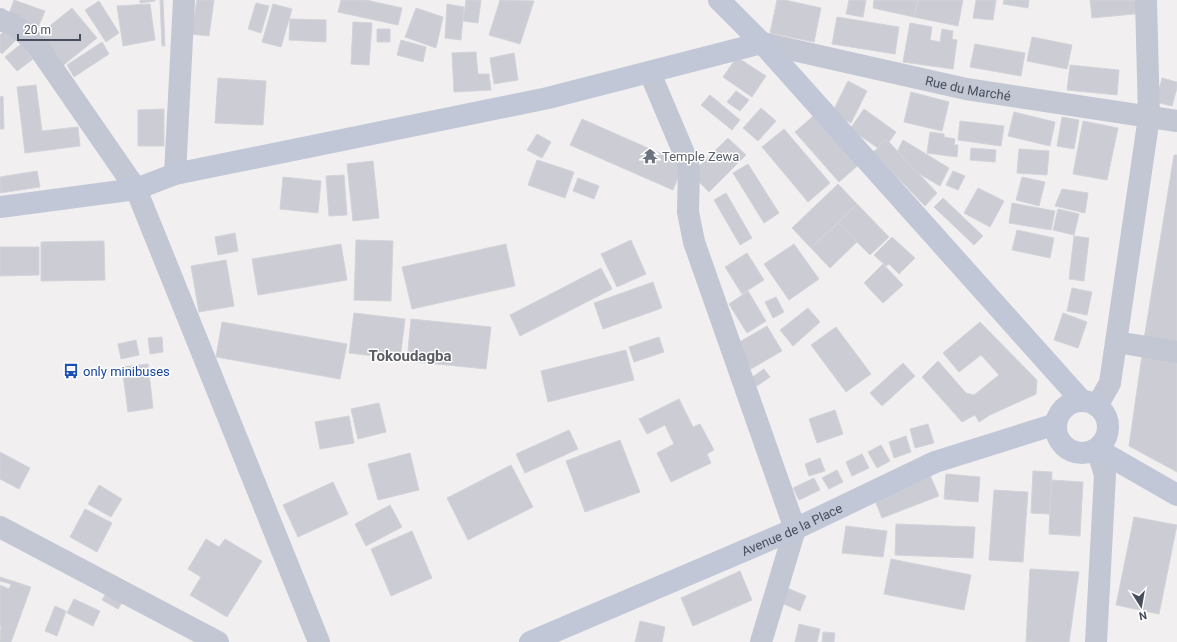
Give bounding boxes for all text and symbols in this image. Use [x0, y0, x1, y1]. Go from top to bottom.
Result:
scale bar [18, 16, 80, 42]
text: 20 m [24, 23, 51, 37]
street label: Rue du Marché [924, 73, 1012, 104]
temple icon: Temple Zewa [641, 147, 659, 165]
place label: Temple Zewa [662, 149, 739, 164]
district label: Tokoudagba [369, 347, 451, 365]
bus stop icon: only minibuses [62, 362, 80, 380]
place label: only minibuses [83, 364, 170, 379]
street label: Avenue de la Place [739, 500, 845, 559]
north arrow [1121, 586, 1161, 626]
text: N [1138, 608, 1148, 622]

